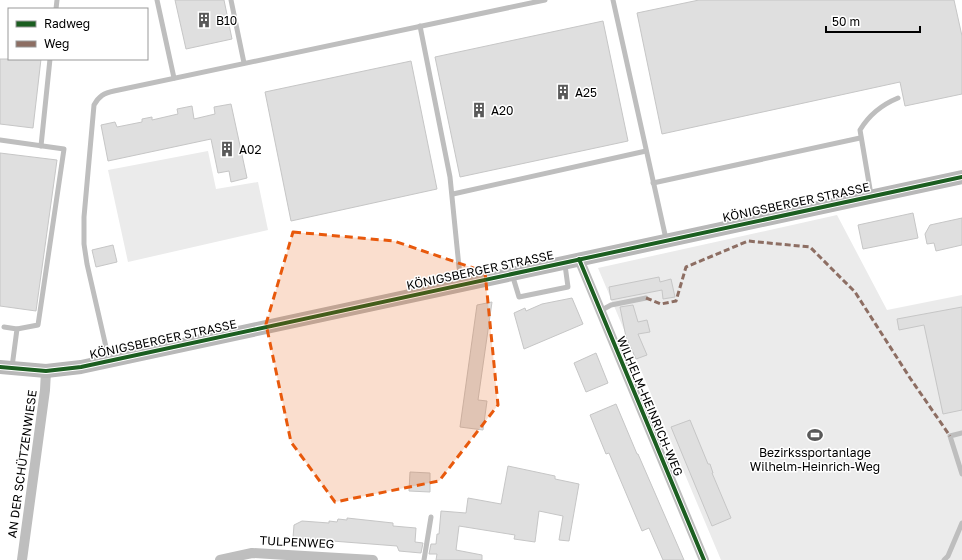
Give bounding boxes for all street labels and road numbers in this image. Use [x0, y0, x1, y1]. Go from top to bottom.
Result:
street label: KÖNIGSBERGER STRASSE [721, 179, 871, 225]
street label: KÖNIGSBERGER STRASSE [405, 247, 555, 293]
street label: KÖNIGSBERGER STRASSE [88, 316, 238, 362]
street label: WILHELM-HEINRICH-WEG [614, 334, 686, 478]
street label: AN DER SCHÜTZENWIESE [4, 389, 40, 539]
street label: TULPENWEG [259, 533, 335, 551]

